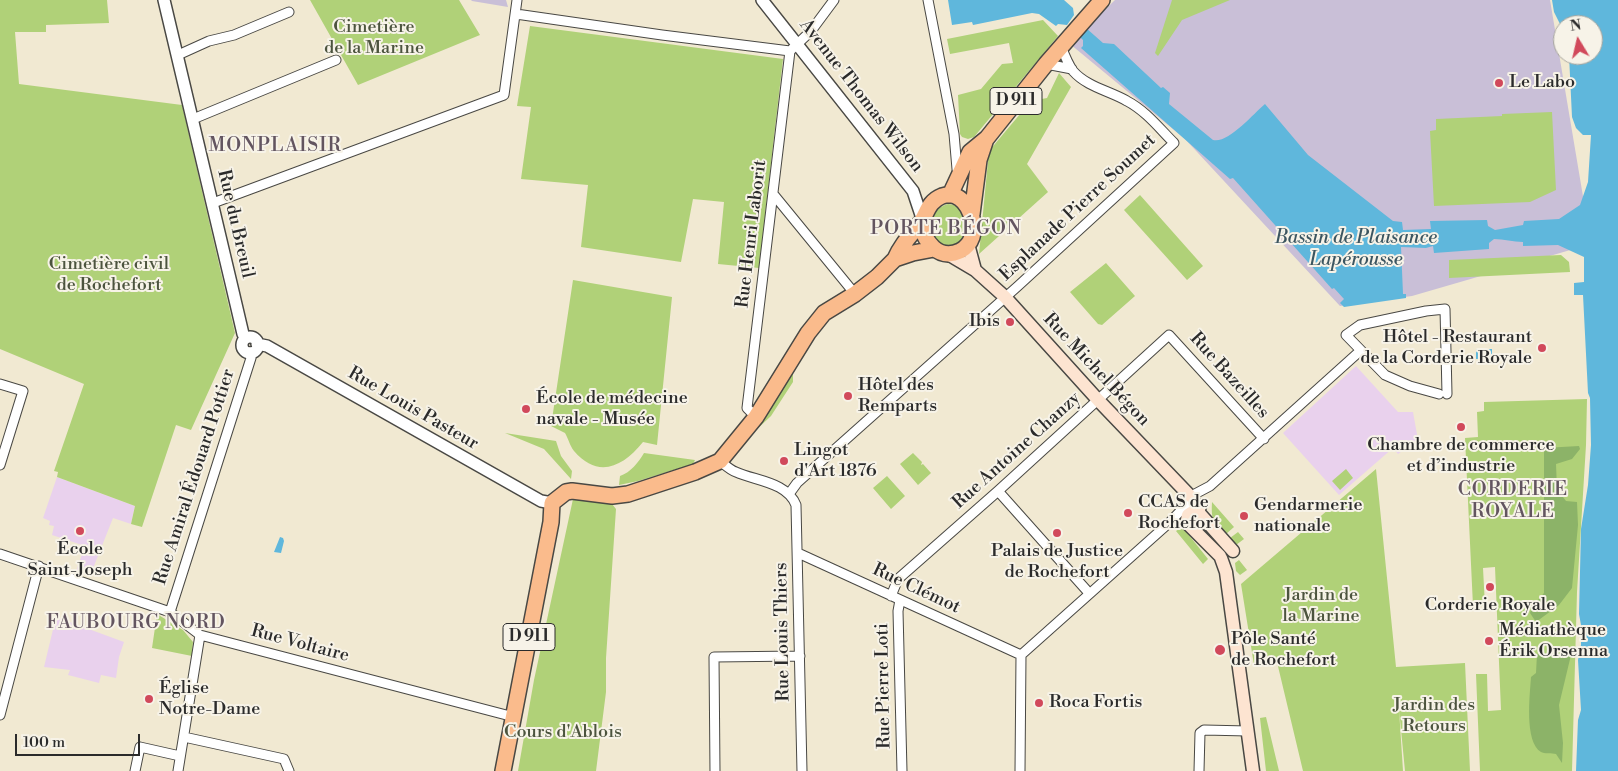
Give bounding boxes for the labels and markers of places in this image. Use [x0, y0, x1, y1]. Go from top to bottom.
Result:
place label: Le Labo [1509, 72, 1575, 94]
marker: Le Labo [1493, 77, 1505, 89]
place label: Ibis [969, 311, 1000, 333]
marker: Ibis [1004, 316, 1016, 328]
place label: Hôtel - Restaurant de la Corderie Royale [1360, 327, 1532, 369]
marker: Hôtel - Restaurant de la Corderie Royale [1536, 342, 1548, 354]
place label: Hôtel des Remparts [858, 375, 937, 418]
place label: École de médecine navale - Musée [536, 388, 688, 430]
marker: Hôtel des Remparts [842, 390, 854, 402]
marker: École de médecine navale - Musée [520, 403, 532, 415]
marker: Chambre de commerce et d’industrie [1455, 421, 1467, 433]
place label: Chambre de commerce et d’industrie [1367, 435, 1555, 478]
place label: Lingot d'Art 1876 [794, 440, 877, 482]
marker: Lingot d'Art 1876 [778, 455, 790, 467]
place label: CCAS de Rochefort [1138, 492, 1220, 534]
place label: Gendarmerie nationale [1254, 495, 1363, 538]
marker: CCAS de Rochefort [1122, 507, 1134, 519]
marker: Gendarmerie nationale [1238, 510, 1250, 522]
marker: École Saint-Joseph [74, 525, 86, 537]
marker: Palais de Justice de Rochefort [1051, 527, 1063, 539]
place label: École Saint-Joseph [27, 539, 133, 582]
place label: Palais de Justice de Rochefort [991, 541, 1123, 584]
marker: Corderie Royale [1484, 581, 1496, 593]
place label: Corderie Royale [1425, 595, 1555, 617]
place label: Médiathèque Érik Orsenna [1499, 620, 1608, 662]
place label: Pôle Santé de Rochefort [1231, 629, 1336, 672]
marker: Médiathèque Érik Orsenna [1483, 635, 1495, 647]
marker: Pôle Santé de Rochefort [1213, 643, 1227, 657]
place label: Église Notre-Dame [159, 678, 260, 721]
place label: Roca Fortis [1049, 692, 1142, 714]
marker: Église Notre-Dame [143, 693, 155, 705]
marker: Roca Fortis [1033, 697, 1045, 709]

